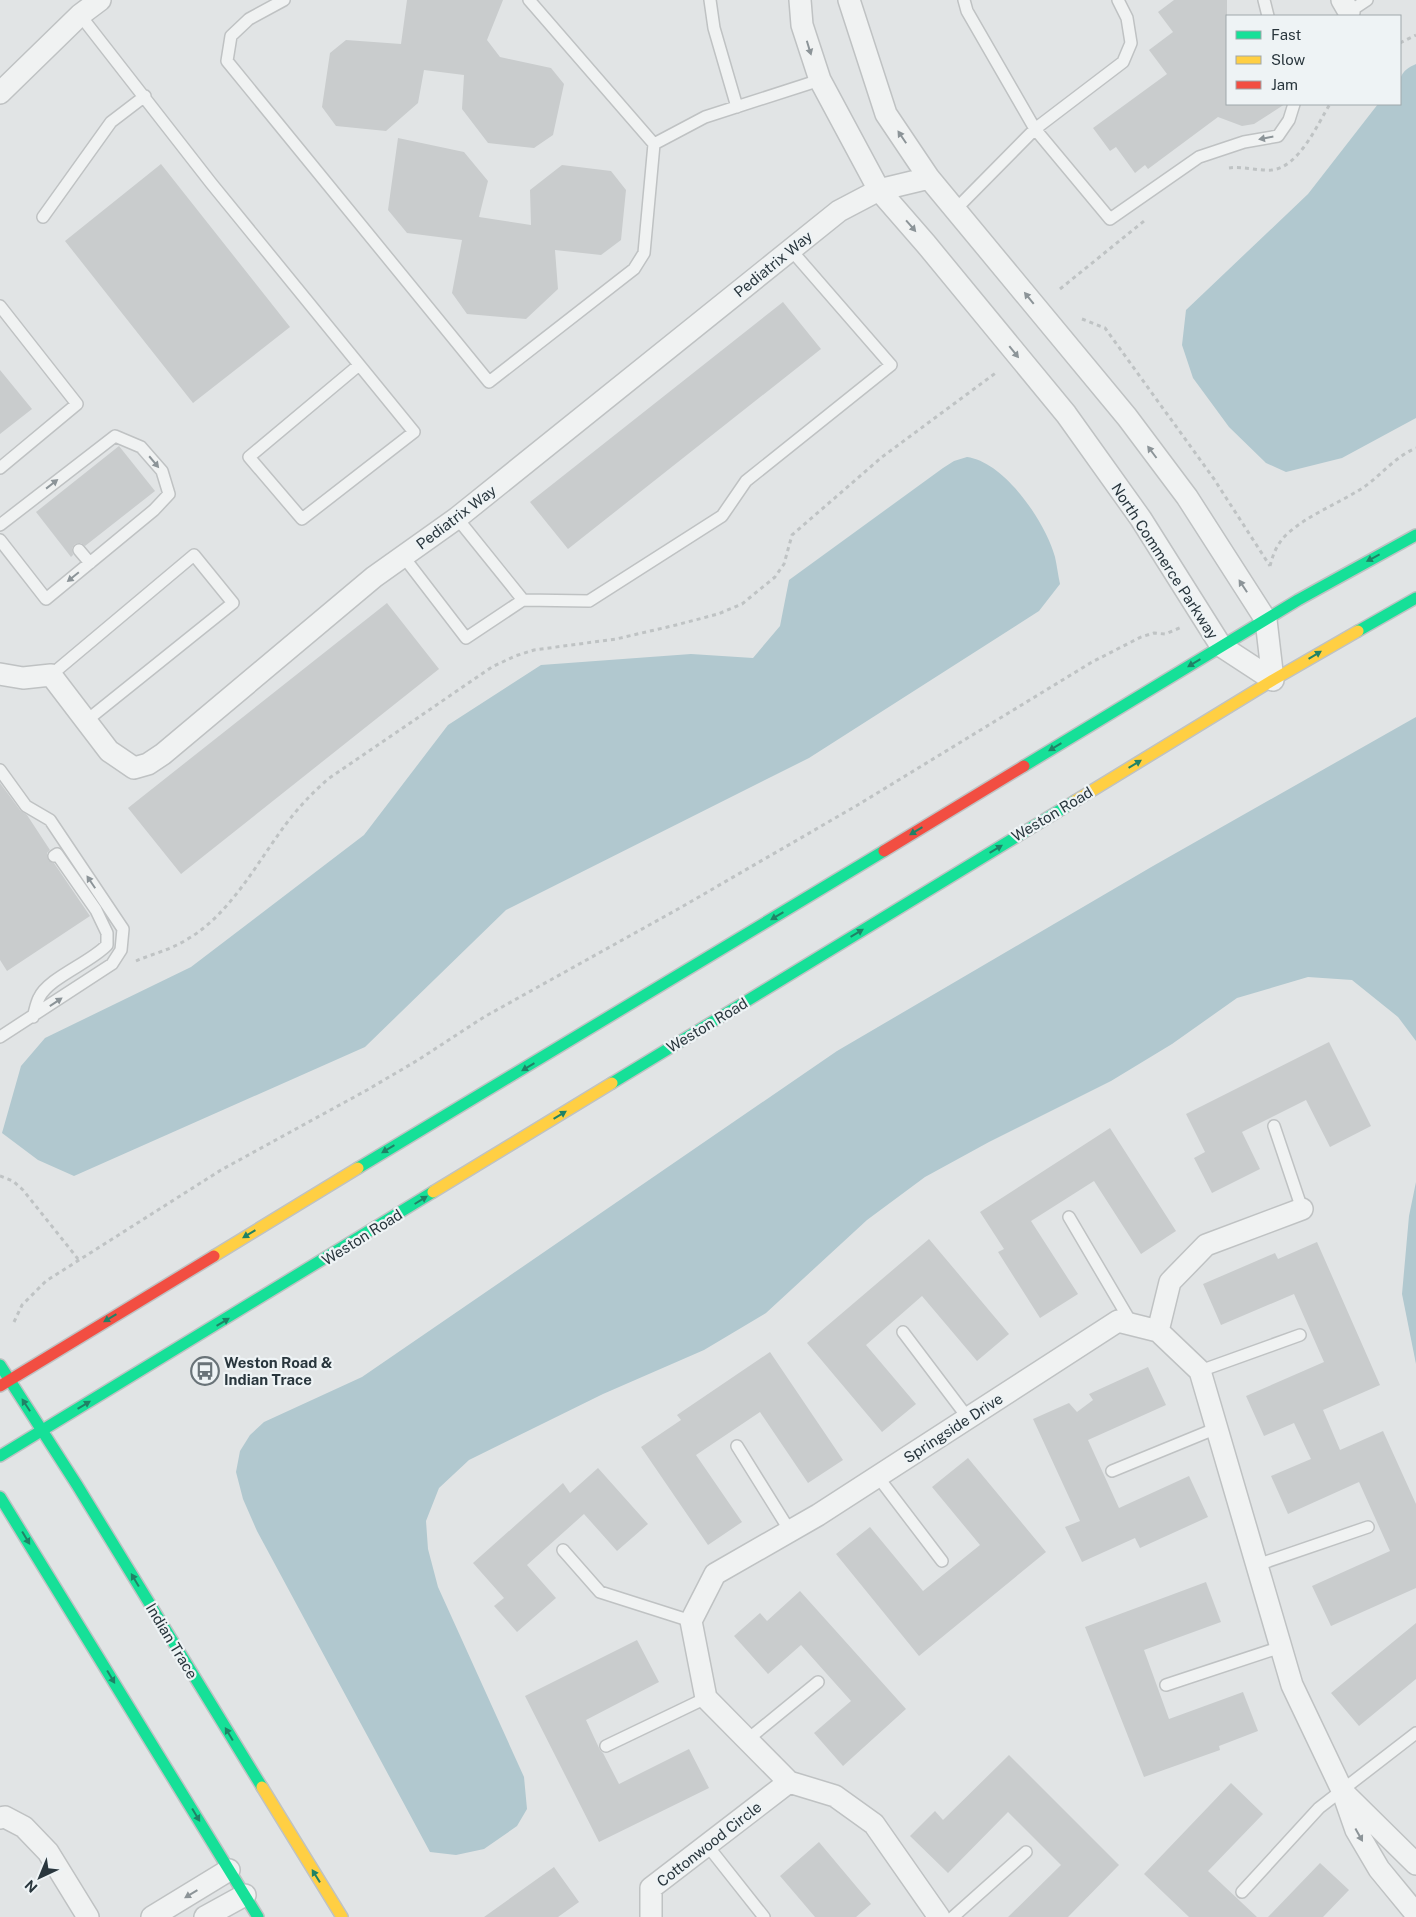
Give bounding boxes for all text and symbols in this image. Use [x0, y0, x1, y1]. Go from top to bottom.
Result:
legend [1226, 15, 1401, 105]
text: Fast [1271, 26, 1301, 43]
one-way arrow [806, 40, 814, 55]
text: Slow [1271, 51, 1306, 68]
text: Jam [1271, 76, 1298, 93]
one-way arrow [897, 130, 907, 144]
one-way arrow [1258, 134, 1273, 142]
one-way arrow [905, 220, 917, 232]
street label: Pediatrix Way [731, 227, 815, 301]
one-way arrow [1023, 291, 1034, 304]
one-way arrow [1009, 345, 1020, 358]
one-way arrow [1147, 446, 1158, 459]
one-way arrow [149, 456, 160, 469]
one-way arrow [45, 479, 58, 490]
street label: North Commerce Parkway [1108, 480, 1222, 642]
street label: Pediatrix Way [413, 481, 499, 553]
one-way arrow [1366, 554, 1380, 562]
one-way arrow [67, 571, 80, 582]
one-way arrow [1239, 579, 1248, 593]
one-way arrow [1308, 651, 1321, 660]
one-way arrow [1187, 658, 1200, 667]
one-way arrow [1048, 742, 1061, 751]
one-way arrow [1128, 760, 1141, 769]
street label: Weston Road [1008, 783, 1096, 845]
one-way arrow [910, 827, 923, 836]
one-way arrow [989, 844, 1002, 853]
one-way arrow [86, 875, 96, 888]
one-way arrow [771, 912, 784, 921]
one-way arrow [850, 929, 863, 938]
street label: Weston Road [663, 994, 751, 1056]
one-way arrow [49, 997, 63, 1006]
one-way arrow [521, 1062, 534, 1071]
one-way arrow [553, 1110, 566, 1119]
one-way arrow [381, 1145, 394, 1154]
one-way arrow [415, 1196, 428, 1205]
street label: Weston Road [319, 1206, 405, 1268]
one-way arrow [242, 1229, 255, 1238]
one-way arrow [104, 1314, 117, 1323]
one-way arrow [217, 1317, 230, 1326]
place label: Weston Road & Indian Trace [224, 1354, 333, 1388]
bus stop icon: Weston Road & Indian Trace [190, 1356, 220, 1386]
street label: Springside Drive [900, 1390, 1006, 1466]
one-way arrow [21, 1399, 31, 1412]
one-way arrow [78, 1401, 91, 1410]
one-way arrow [22, 1531, 31, 1545]
one-way arrow [130, 1573, 139, 1587]
street label: Indian Trace [143, 1600, 201, 1682]
one-way arrow [106, 1670, 115, 1683]
one-way arrow [224, 1727, 233, 1740]
street label: Cottonwood Circle [653, 1798, 765, 1890]
one-way arrow [191, 1809, 200, 1822]
one-way arrow [1355, 1829, 1364, 1842]
north arrow [15, 1852, 65, 1902]
one-way arrow [311, 1869, 320, 1882]
text: N [21, 1877, 40, 1896]
one-way arrow [184, 1889, 197, 1898]

